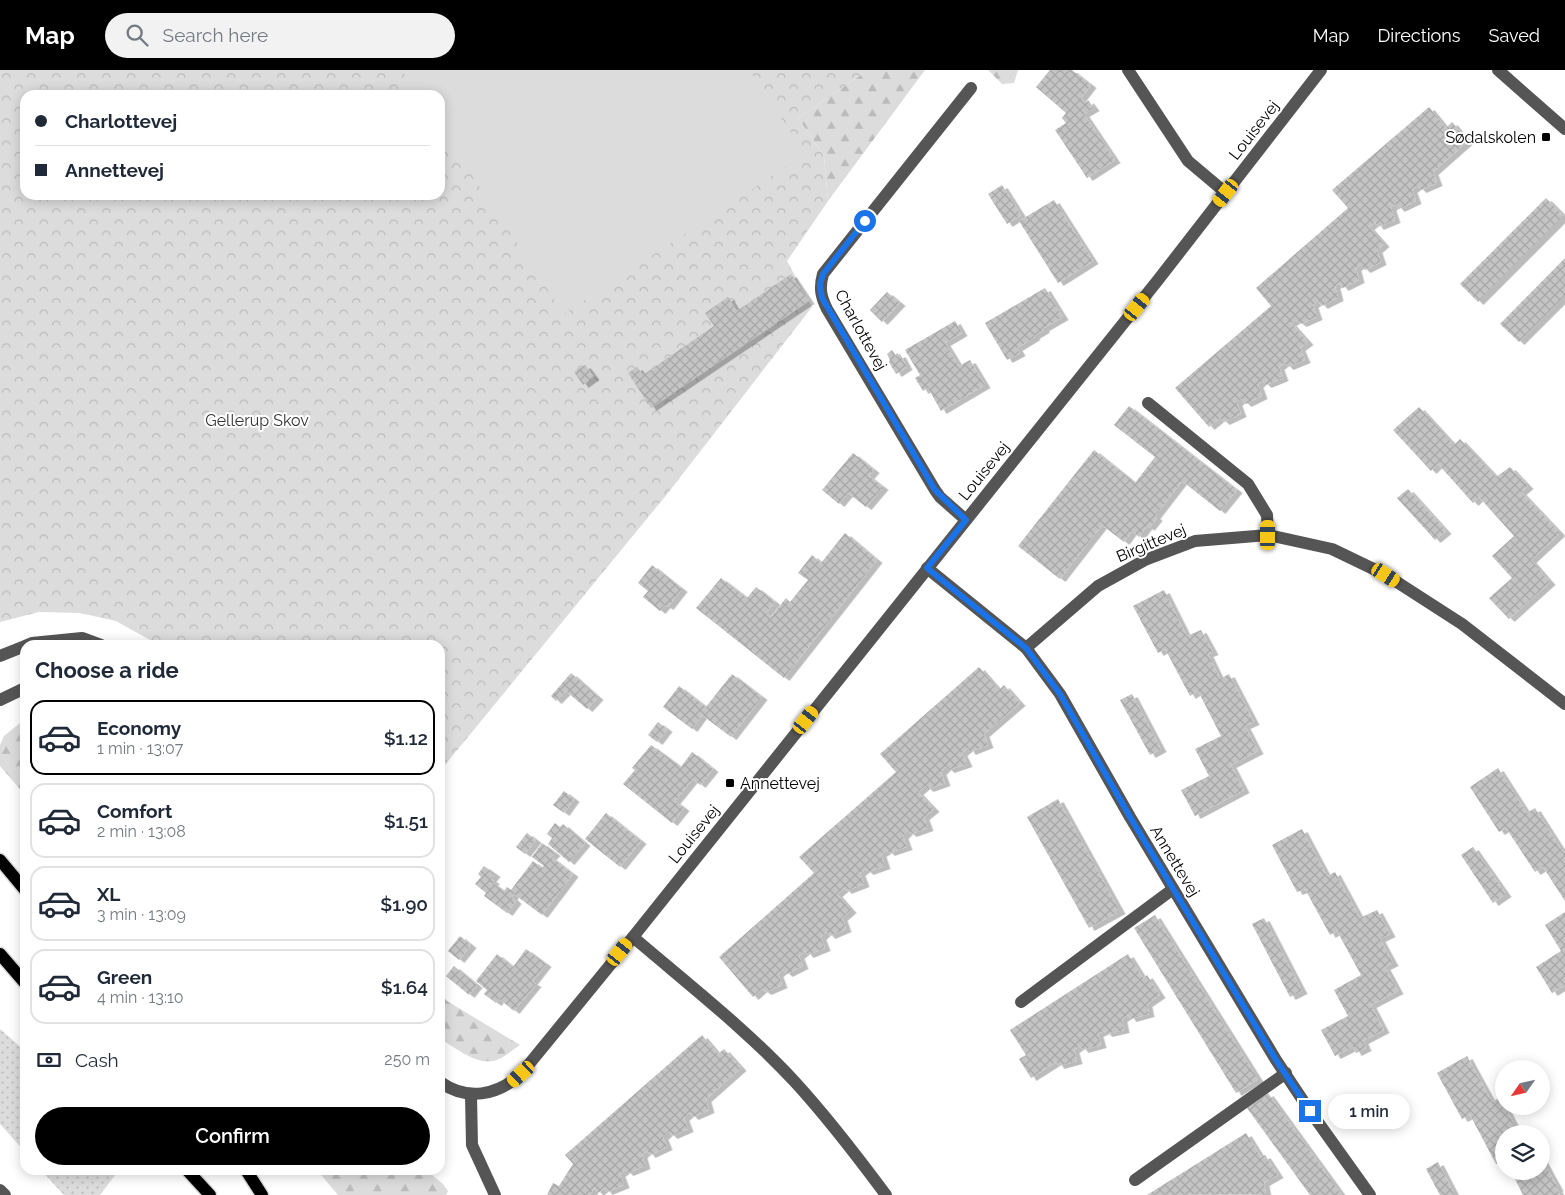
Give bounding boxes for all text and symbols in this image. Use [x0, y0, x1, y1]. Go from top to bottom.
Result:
search box [105, 13, 455, 58]
text: Map [25, 21, 75, 50]
icon: search [123, 21, 151, 49]
text: Search here [163, 24, 268, 46]
text: Map [1313, 25, 1349, 46]
text: Directions [1377, 25, 1461, 46]
text: Saved [1489, 25, 1540, 46]
street label: Louisevej [1225, 97, 1283, 163]
text: Charlottevej [65, 110, 177, 132]
place label: Sødalskolen [1445, 128, 1536, 147]
marker: Sødalskolen [1540, 131, 1552, 143]
text: Annettevej [65, 159, 164, 181]
car [1210, 177, 1241, 209]
route start [854, 210, 876, 232]
street label: Charlottevej [831, 286, 891, 374]
car [1121, 291, 1152, 323]
park label: Gellerup Skov [205, 411, 309, 430]
street label: Louisevej [955, 438, 1013, 504]
street label: Birgittevej [1113, 520, 1189, 566]
car [1260, 520, 1275, 550]
car [1369, 561, 1402, 589]
text: Choose a ride [35, 657, 179, 683]
car [790, 704, 821, 736]
icon: car [37, 715, 82, 760]
text: Economy [97, 717, 181, 739]
text: $1.12 [384, 727, 428, 749]
text: 1 min · 13:07 [97, 739, 183, 758]
place label: Annettevej [740, 774, 820, 793]
marker: Annettevej [724, 777, 736, 789]
icon: car [37, 798, 82, 843]
text: Comfort [97, 800, 172, 822]
street label: Louisevej [665, 801, 723, 867]
text: $1.51 [384, 810, 428, 832]
text: 2 min · 13:08 [97, 822, 186, 841]
street label: Annettevej [1146, 822, 1204, 900]
icon: car [37, 881, 82, 926]
text: XL [97, 883, 120, 905]
text: $1.90 [380, 893, 428, 915]
text: 3 min · 13:09 [97, 905, 186, 924]
car [604, 936, 635, 968]
icon: car [37, 964, 82, 1009]
text: Green [97, 966, 152, 988]
text: $1.64 [381, 976, 428, 998]
text: 4 min · 13:10 [97, 988, 184, 1007]
icon: cash [35, 1046, 63, 1074]
text: Cash [75, 1049, 119, 1071]
text: 250 m [384, 1050, 430, 1069]
car [504, 1058, 537, 1090]
north arrow [1495, 1060, 1550, 1115]
map controls [1495, 1060, 1550, 1180]
callout: 1 min [1328, 1094, 1410, 1128]
route end [1299, 1100, 1321, 1122]
text: 1 min [1349, 1102, 1389, 1121]
button: Confirm [35, 1107, 430, 1165]
button: layers [1495, 1125, 1550, 1180]

